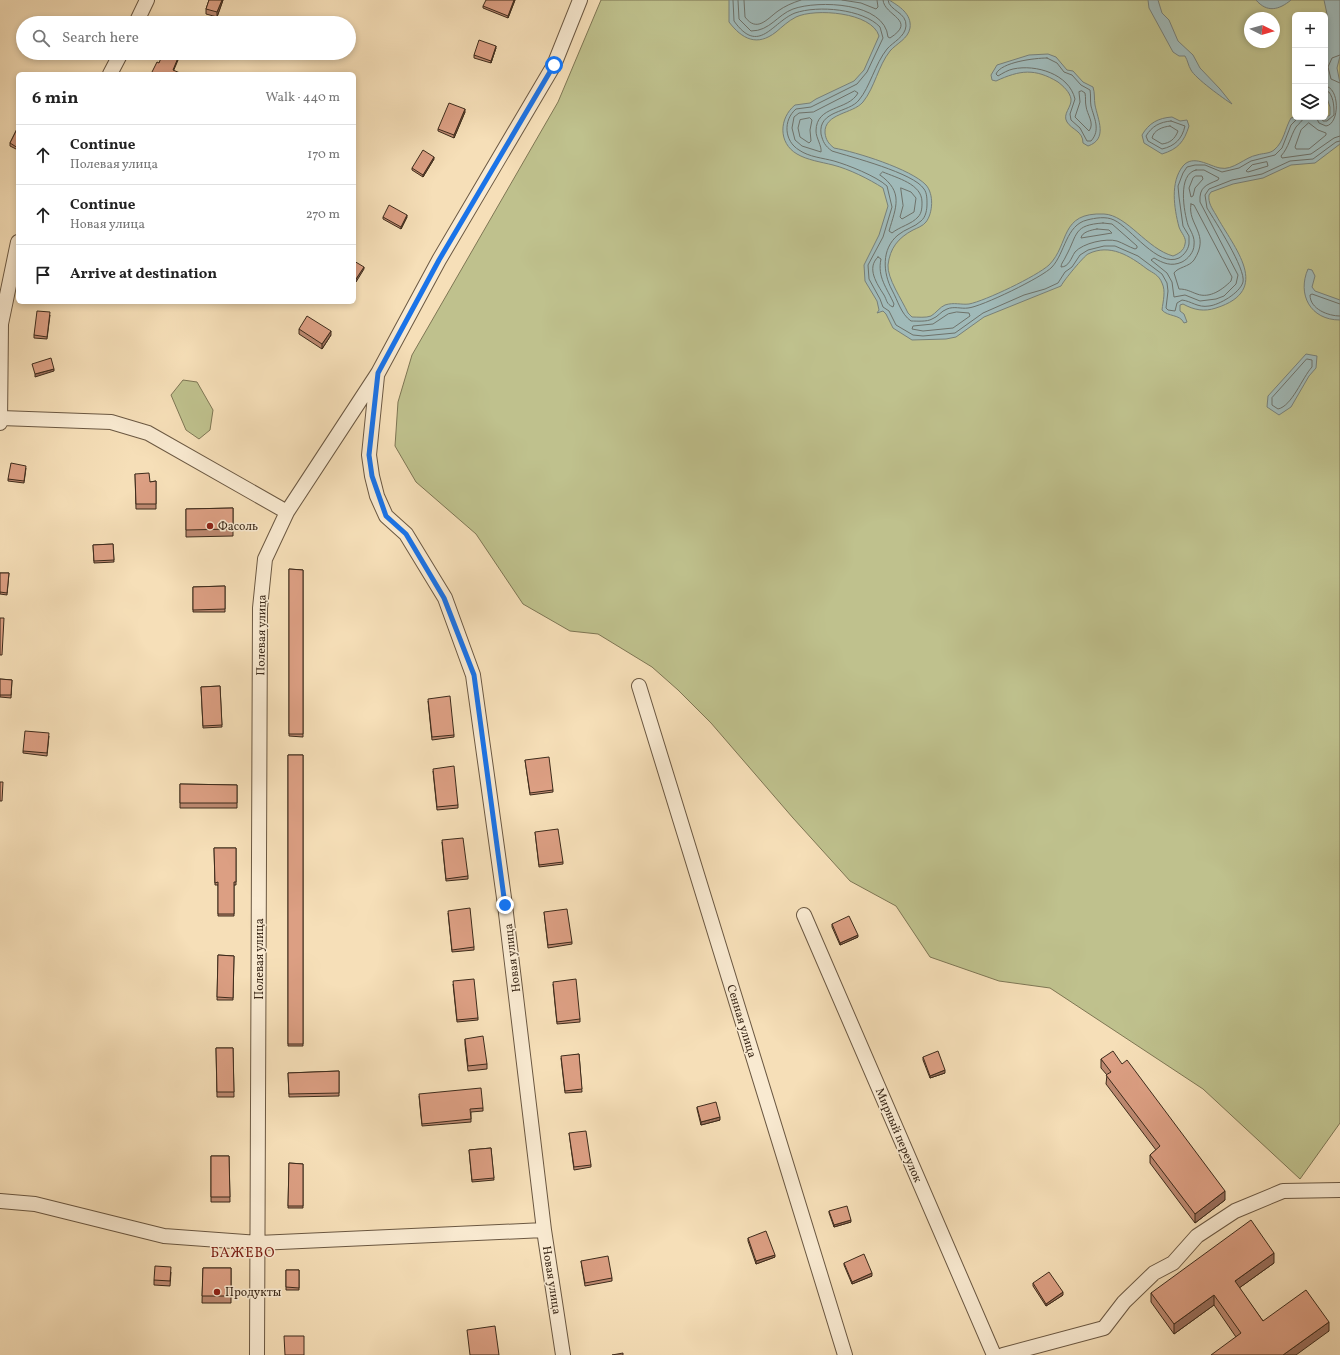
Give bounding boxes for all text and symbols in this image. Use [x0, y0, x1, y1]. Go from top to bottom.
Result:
north arrow [1244, 12, 1280, 48]
map controls [1292, 12, 1328, 120]
button: + [1292, 12, 1328, 48]
search box [16, 16, 356, 60]
icon: search [30, 27, 52, 49]
text: Search here [62, 28, 139, 49]
button: − [1292, 48, 1328, 84]
route start [545, 56, 563, 74]
button: layers [1292, 84, 1328, 120]
text: 6 min [32, 87, 78, 110]
text: Walk · 440 m [265, 89, 340, 107]
text: Continue [70, 135, 135, 156]
icon: ahead [32, 144, 54, 166]
text: 170 m [307, 146, 340, 164]
text: Полевая улица [70, 156, 158, 174]
text: Continue [70, 195, 135, 216]
icon: ahead [32, 204, 54, 226]
text: 270 m [306, 206, 340, 224]
text: Новая улица [70, 216, 145, 234]
icon: arrive [32, 264, 54, 286]
text: Arrive at destination [70, 264, 217, 285]
place label: Фасоль [218, 519, 258, 535]
marker: Фасоль [205, 521, 215, 531]
street label: Полевая улица [253, 594, 271, 676]
route end [496, 896, 514, 914]
street label: Полевая улица [252, 918, 268, 1000]
street label: Новая улица [501, 923, 525, 993]
street label: Сенная улица [722, 983, 760, 1060]
street label: Мирный переулок [871, 1086, 925, 1186]
district label: БАЖЕВО [210, 1244, 276, 1263]
street label: Новая улица [538, 1245, 564, 1316]
place label: Продукты [225, 1285, 282, 1301]
marker: Продукты [212, 1287, 222, 1297]

